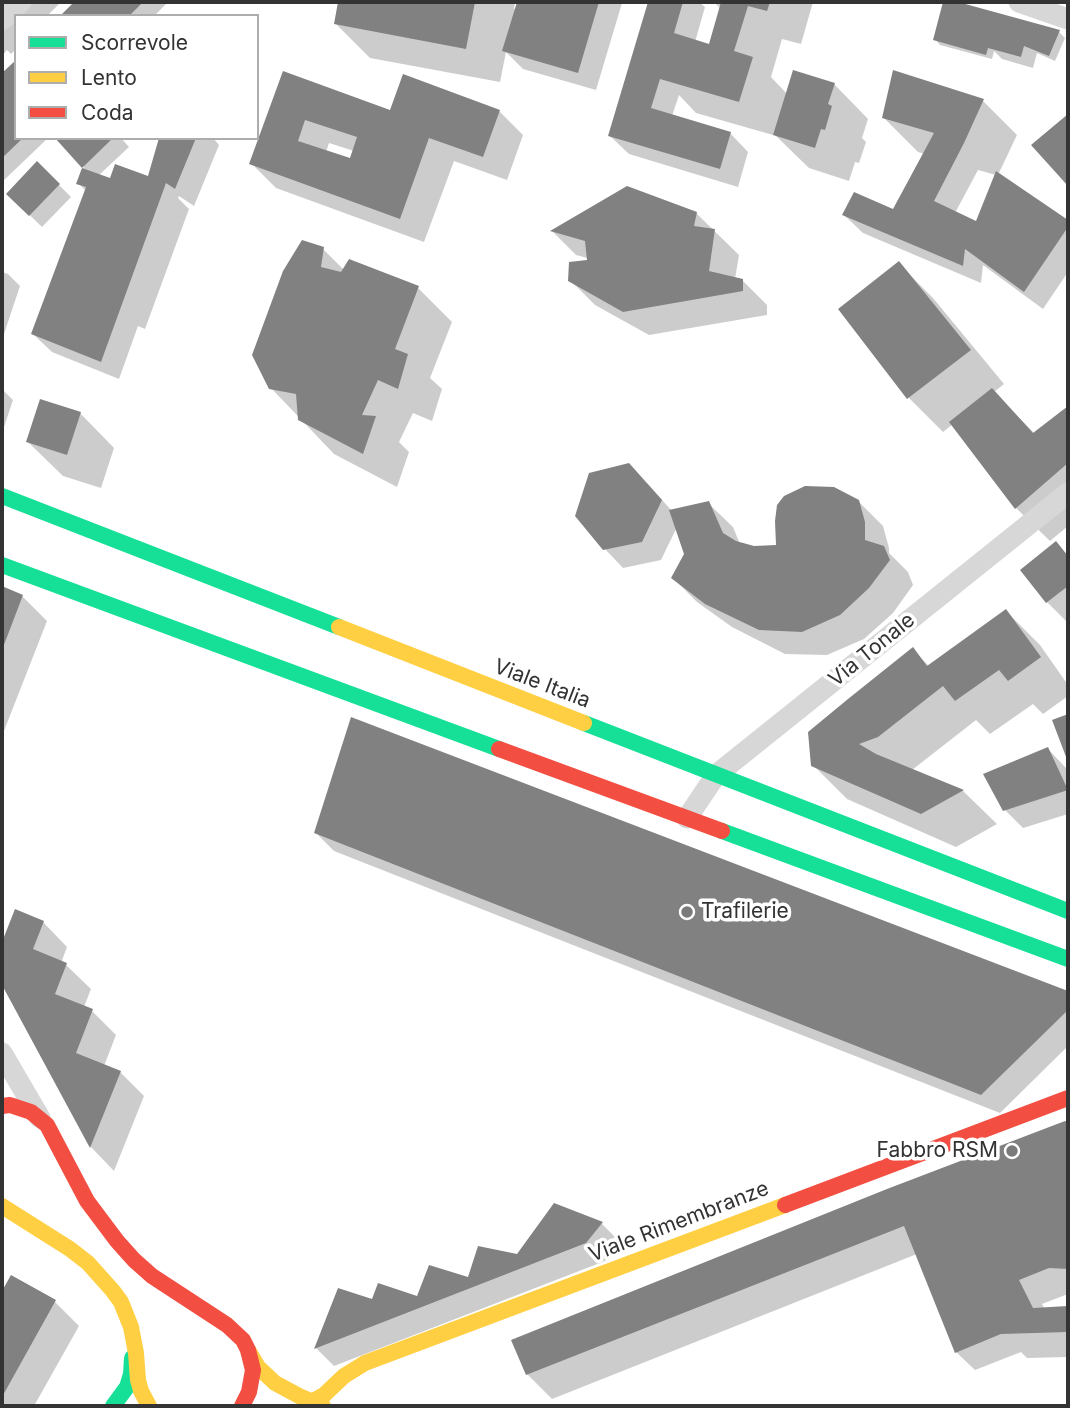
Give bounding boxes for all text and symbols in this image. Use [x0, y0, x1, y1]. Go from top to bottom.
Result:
legend [14, 14, 259, 140]
text: Scorrevole [81, 30, 188, 55]
text: Lento [81, 65, 137, 90]
text: Coda [81, 100, 134, 125]
street label: Via Tonale [824, 608, 920, 692]
street label: Viale Italia [490, 654, 594, 714]
place label: Trafilerie [701, 899, 789, 925]
marker: Trafilerie [679, 904, 695, 920]
place label: Fabbro RSM [877, 1138, 998, 1164]
marker: Fabbro RSM [1004, 1143, 1020, 1159]
street label: Viale Rimembranze [585, 1176, 773, 1268]

